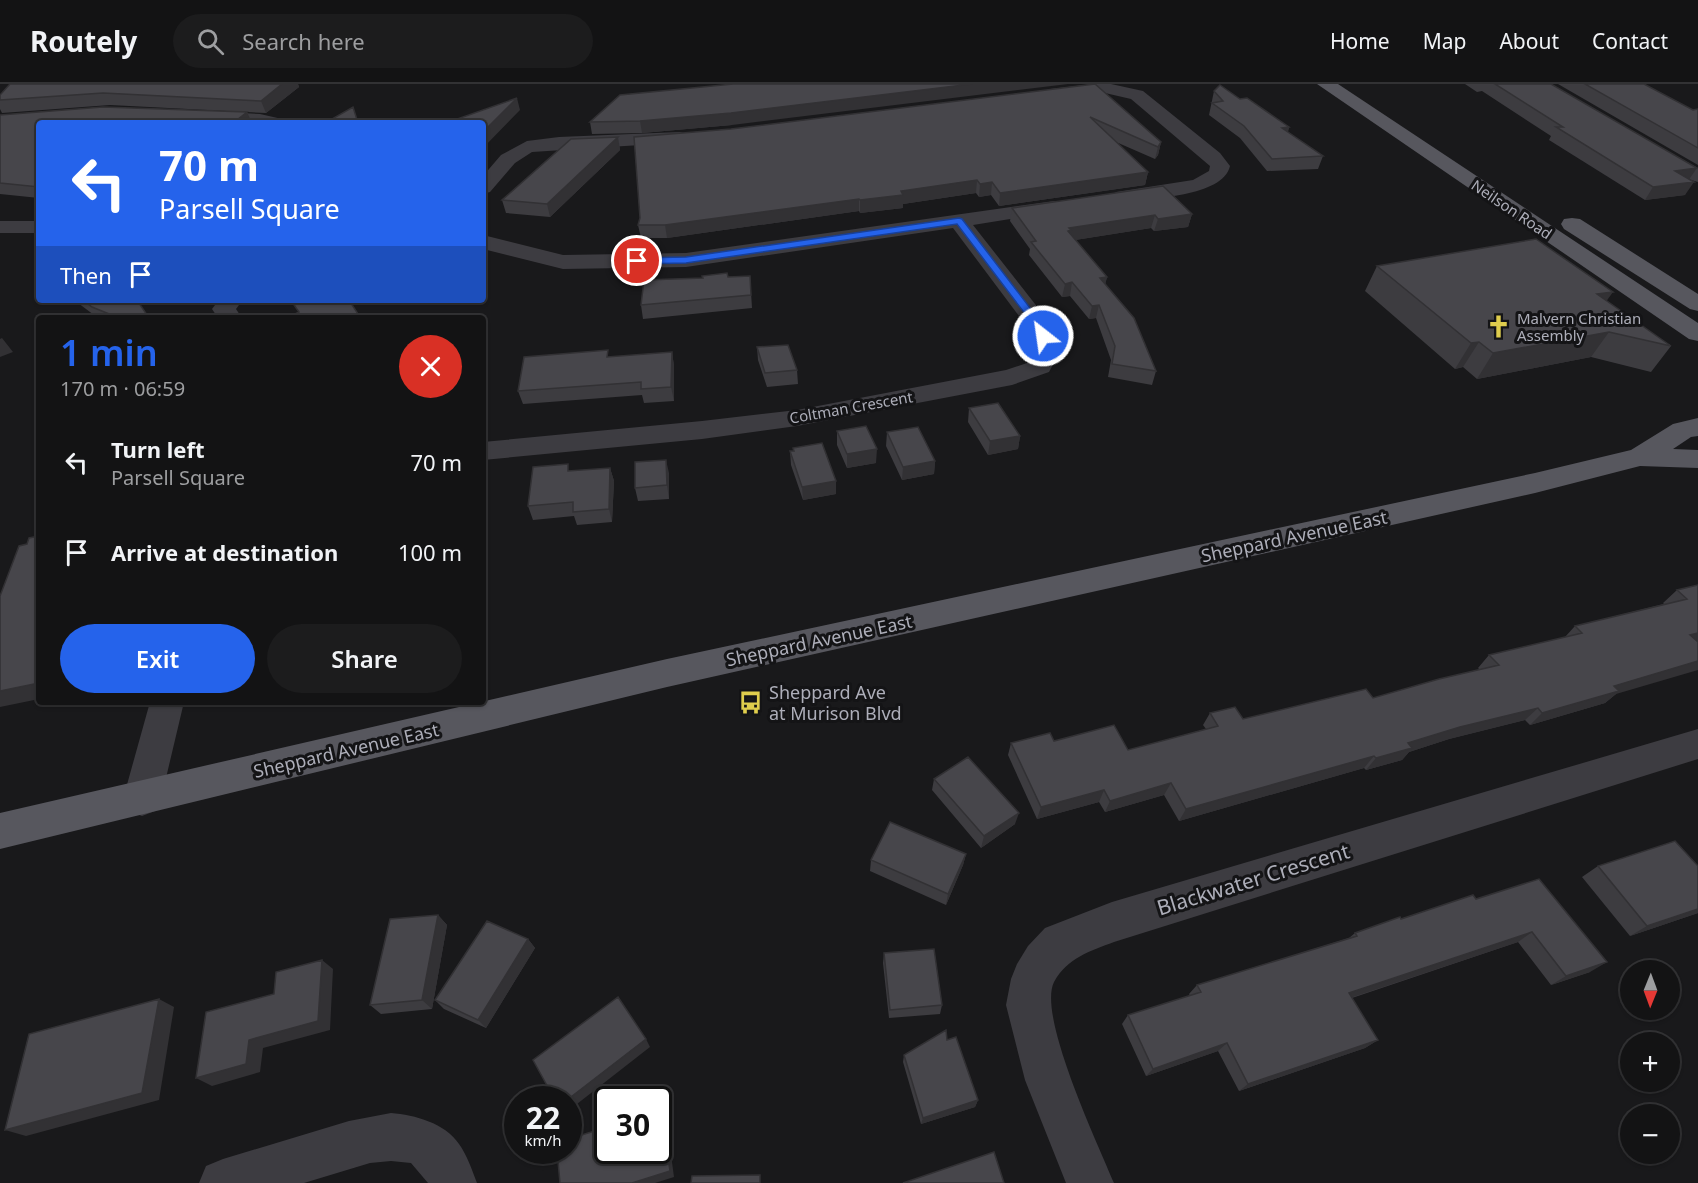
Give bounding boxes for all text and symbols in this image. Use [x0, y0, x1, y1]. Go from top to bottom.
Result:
search box [173, 14, 593, 68]
text: Routely [30, 22, 137, 60]
icon: search [194, 25, 227, 58]
text: Search here [242, 26, 365, 56]
text: Home [1330, 27, 1390, 55]
text: Map [1423, 27, 1466, 55]
text: About [1499, 27, 1559, 55]
text: Contact [1592, 27, 1668, 55]
text: 70 m [159, 136, 259, 193]
icon: left [60, 144, 138, 222]
street label: Neilson Road [1468, 175, 1556, 243]
text: Parsell Square [159, 190, 340, 227]
pin [611, 235, 662, 286]
icon: arrive [620, 244, 653, 277]
icon: arrive [124, 258, 157, 291]
text: Then [60, 260, 112, 290]
position arrow [1011, 304, 1075, 368]
place label: Malvern Christian Assembly [1517, 308, 1641, 345]
church icon: Malvern Christian Assembly [1486, 314, 1512, 340]
text: 1 min [60, 328, 158, 377]
button: close [399, 335, 462, 398]
text: 170 m · 06:59 [60, 375, 185, 402]
street label: Coltman Crescent [788, 386, 915, 428]
text: Turn left [111, 434, 205, 464]
icon: left [60, 446, 93, 479]
text: 70 m [411, 447, 462, 477]
text: Parsell Square [111, 464, 245, 491]
street label: Sheppard Avenue East [1199, 504, 1390, 567]
icon: arrive [60, 536, 93, 569]
text: Arrive at destination [111, 537, 338, 567]
text: 100 m [398, 537, 462, 567]
street label: Sheppard Avenue East [724, 608, 915, 671]
button: Exit [60, 624, 255, 693]
button: Share [267, 624, 462, 693]
place label: Sheppard Ave at Murison Blvd [769, 680, 902, 725]
bus stop icon: Sheppard Ave at Murison Blvd [738, 689, 764, 715]
street label: Sheppard Avenue East [251, 717, 441, 783]
street label: Blackwater Crescent [1153, 836, 1353, 922]
north arrow [1620, 960, 1680, 1020]
map controls [1620, 960, 1680, 1164]
button: + [1620, 1032, 1680, 1092]
speed limit sign: 30 [594, 1086, 672, 1164]
text: 22 [526, 1097, 560, 1138]
button: − [1620, 1104, 1680, 1164]
text: km/h [525, 1130, 561, 1150]

